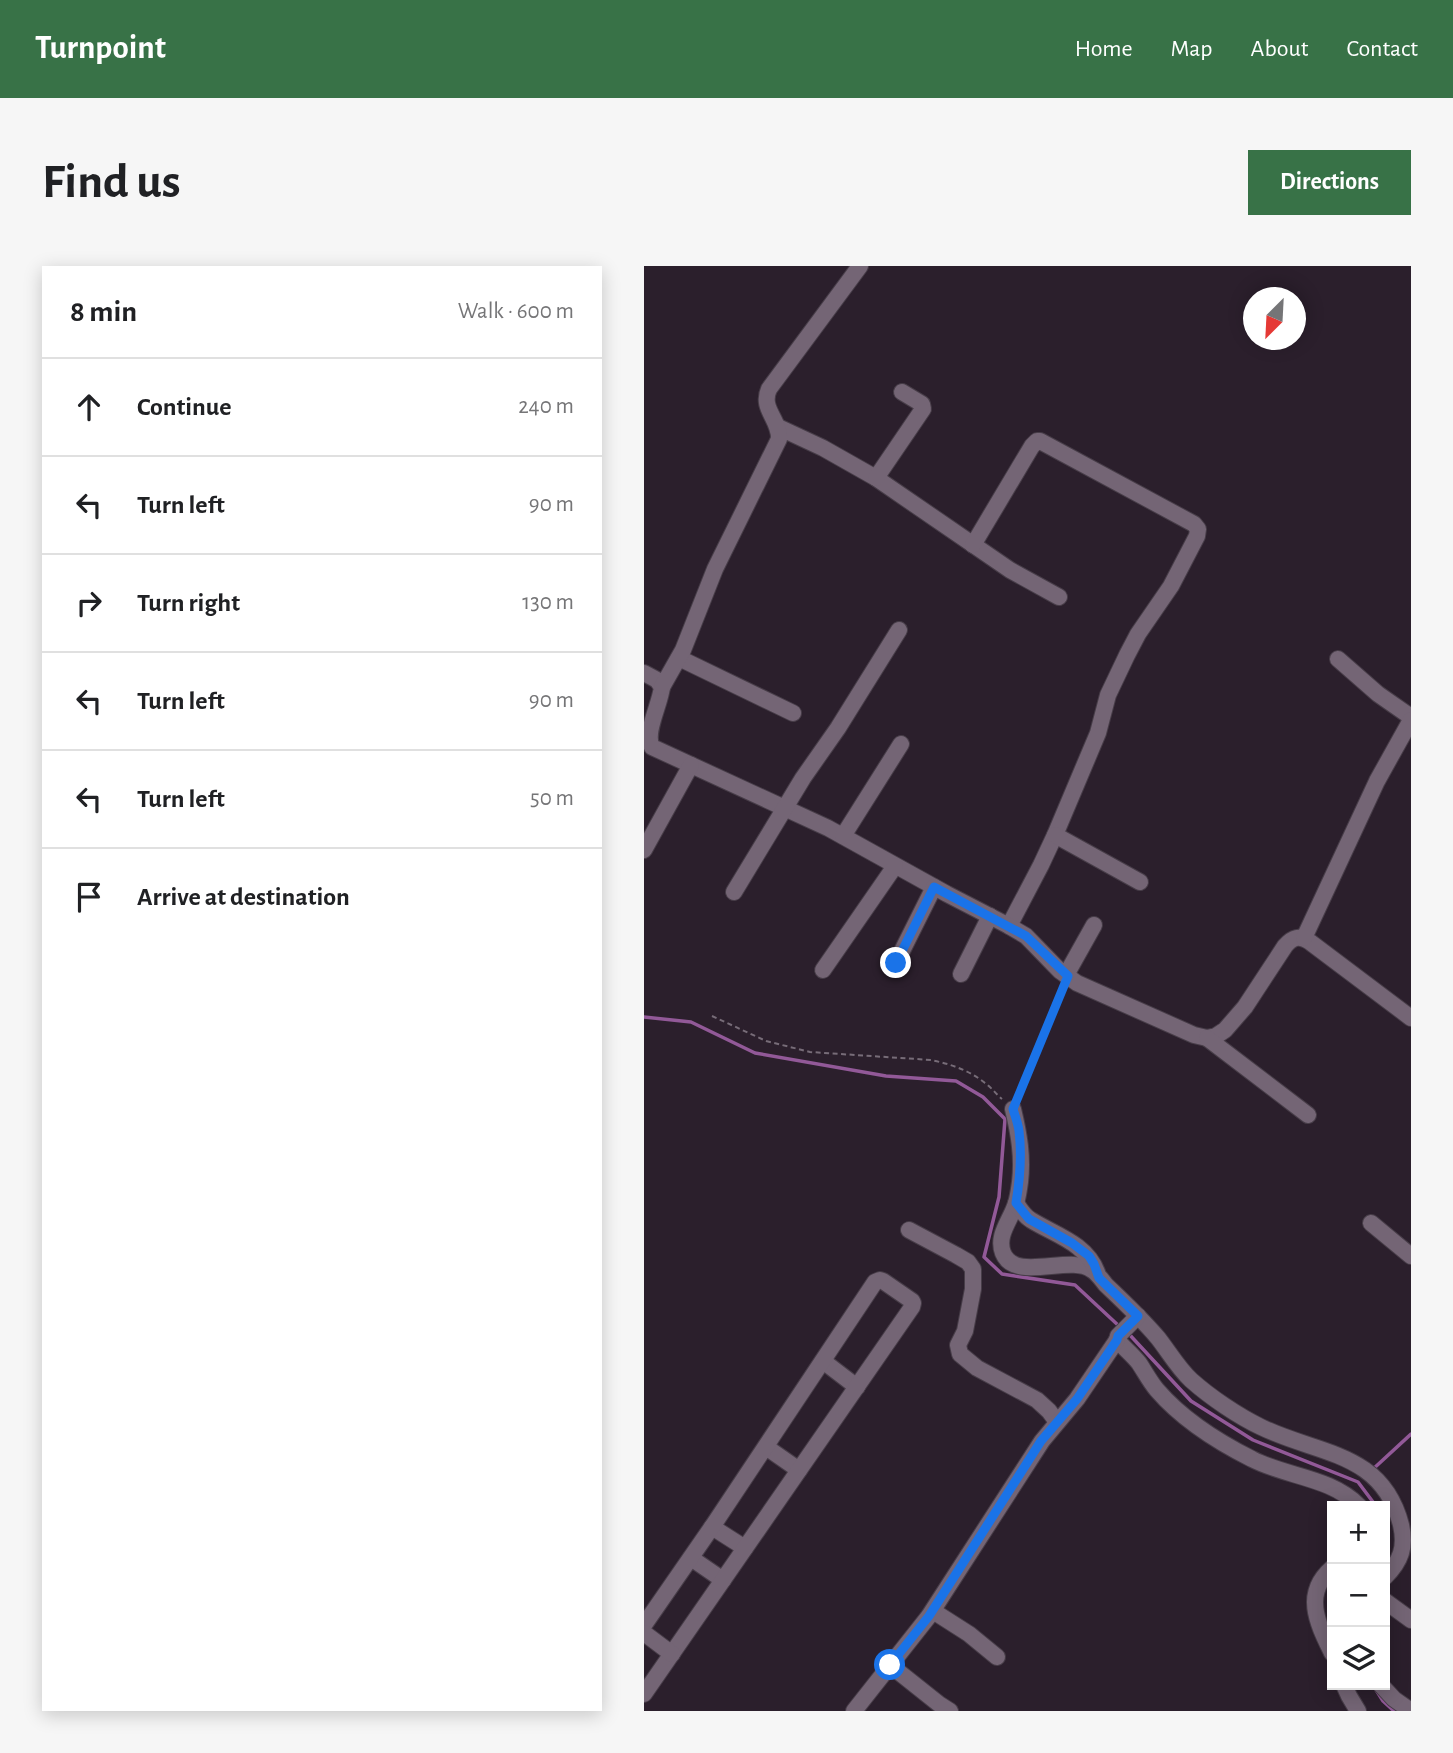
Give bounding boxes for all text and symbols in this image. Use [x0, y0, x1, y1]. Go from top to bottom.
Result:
text: Turnpoint [35, 32, 166, 65]
text: Home [1075, 37, 1133, 61]
text: Map [1171, 37, 1213, 61]
text: About [1251, 37, 1308, 61]
text: Contact [1346, 37, 1418, 61]
button: Directions [1248, 150, 1411, 215]
text: Find us [42, 158, 181, 207]
north arrow [1243, 287, 1306, 350]
text: 8 min [70, 297, 137, 327]
text: Walk · 600 m [458, 300, 574, 323]
icon: ahead [70, 388, 108, 426]
text: Continue [137, 394, 232, 420]
text: 240 m [518, 395, 574, 418]
icon: left [70, 486, 108, 524]
text: Turn left [137, 492, 225, 518]
text: 90 m [529, 493, 574, 516]
icon: right [70, 584, 108, 622]
text: Turn right [137, 590, 240, 616]
text: 130 m [522, 591, 574, 614]
icon: left [70, 682, 108, 720]
text: Turn left [137, 688, 225, 714]
text: 90 m [529, 689, 574, 712]
icon: left [70, 780, 108, 818]
text: Turn left [137, 786, 225, 812]
text: 50 m [530, 787, 574, 810]
icon: arrive [70, 878, 108, 916]
text: Arrive at destination [137, 884, 350, 910]
route end [880, 947, 911, 978]
map controls [1327, 1501, 1390, 1690]
button: + [1327, 1501, 1390, 1564]
button: − [1327, 1564, 1390, 1627]
button: layers [1327, 1627, 1390, 1690]
route start [874, 1649, 905, 1680]

